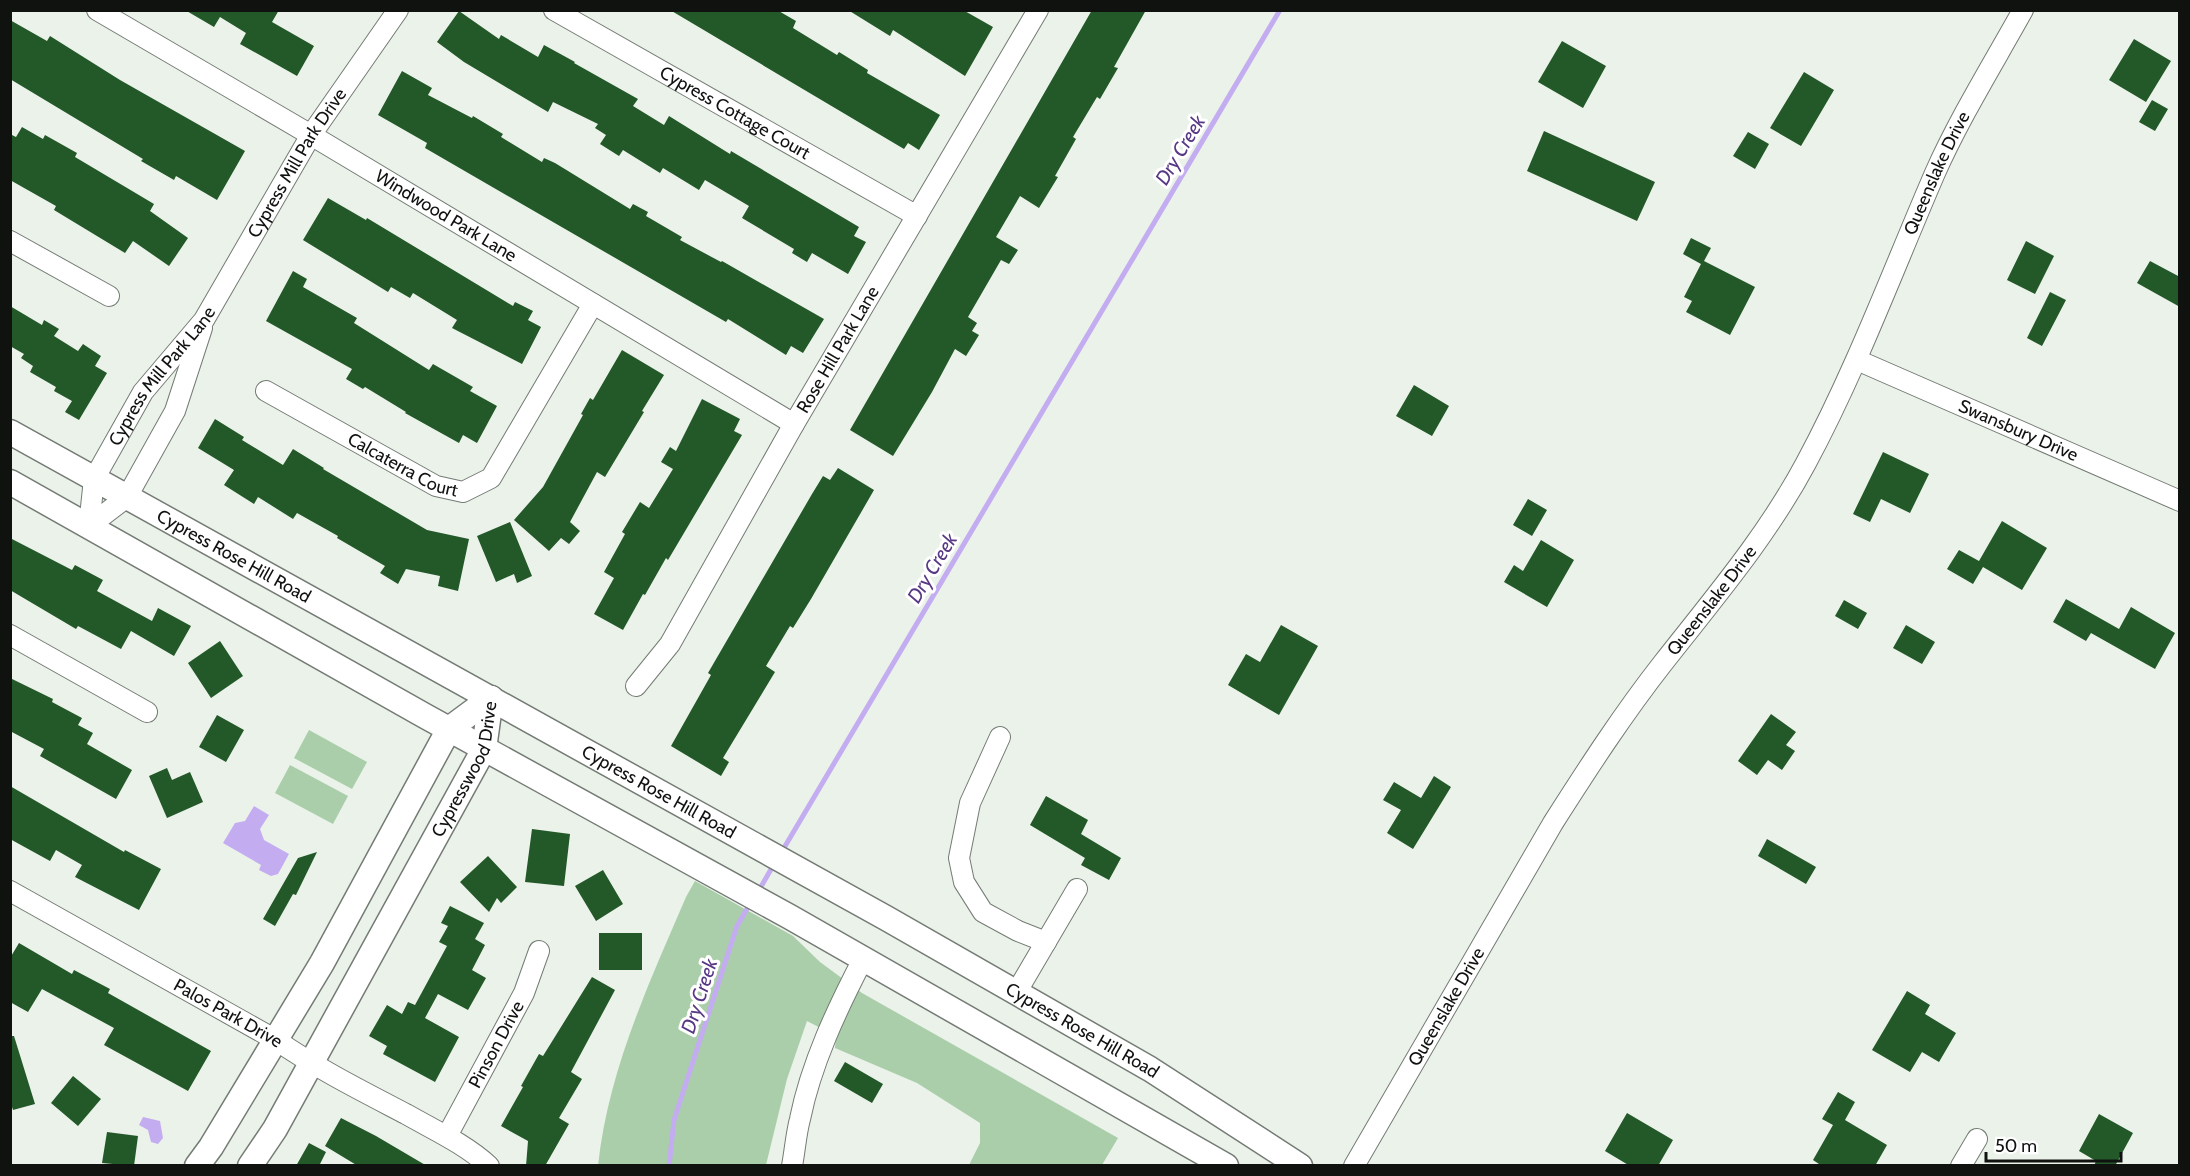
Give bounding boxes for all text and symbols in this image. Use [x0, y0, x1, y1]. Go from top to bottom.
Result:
street label: Cypress Cottage Court [656, 61, 814, 164]
street label: Cypress Mill Park Drive [243, 84, 351, 242]
street label: Queenslake Drive [1899, 108, 1975, 238]
water label: Dry Creek [1150, 110, 1211, 189]
street label: Windwood Park Lane [371, 165, 521, 267]
street label: Rose Hill Park Lane [792, 282, 884, 417]
street label: Cypress Mill Park Lane [104, 303, 220, 450]
street label: Swansbury Drive [1955, 395, 2081, 466]
street label: Calcaterra Court [344, 428, 460, 502]
street label: Cypress Rose Hill Road [153, 505, 315, 608]
water label: Dry Creek [902, 528, 963, 607]
street label: Queenslake Drive [1662, 541, 1761, 660]
street label: Cypresswood Drive [427, 700, 501, 841]
street label: Cypress Rose Hill Road [578, 740, 740, 844]
street label: Queenslake Drive [1403, 944, 1489, 1070]
water label: Dry Creek [676, 954, 723, 1036]
street label: Palos Park Drive [170, 974, 287, 1052]
street label: Cypress Rose Hill Road [1002, 978, 1163, 1083]
street label: Pinson Drive [464, 997, 529, 1092]
scale bar [1986, 1125, 2121, 1163]
text: 50 m [1995, 1135, 2037, 1157]

